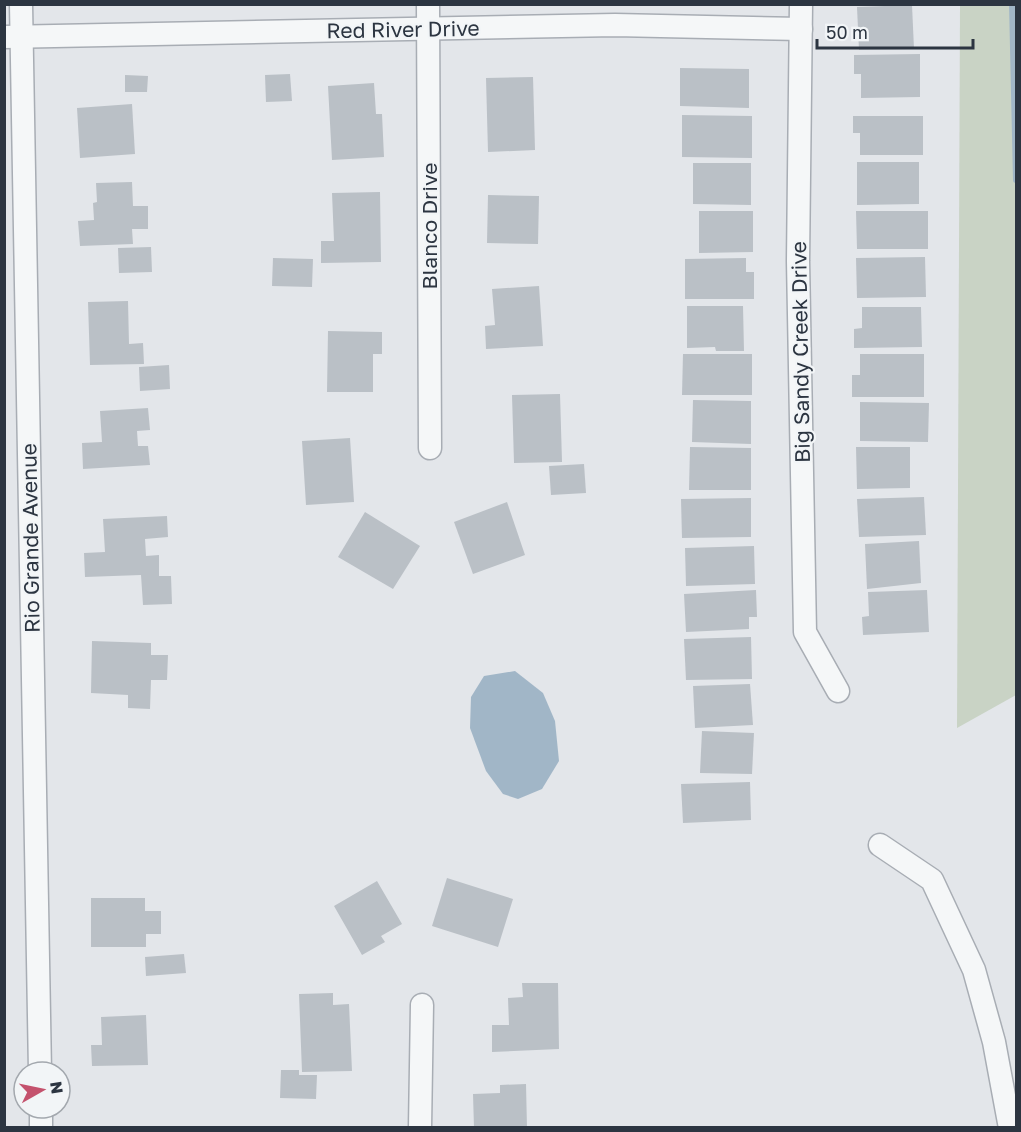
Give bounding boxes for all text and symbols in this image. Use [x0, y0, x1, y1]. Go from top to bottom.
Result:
scale bar [817, 12, 973, 50]
street label: Red River Drive [326, 15, 480, 43]
text: 50 m [826, 21, 868, 43]
street label: Blanco Drive [416, 163, 442, 289]
street label: Big Sandy Creek Drive [785, 241, 815, 463]
street label: Rio Grande Avenue [15, 443, 45, 633]
north arrow [12, 1060, 72, 1120]
text: N [46, 1080, 68, 1095]

